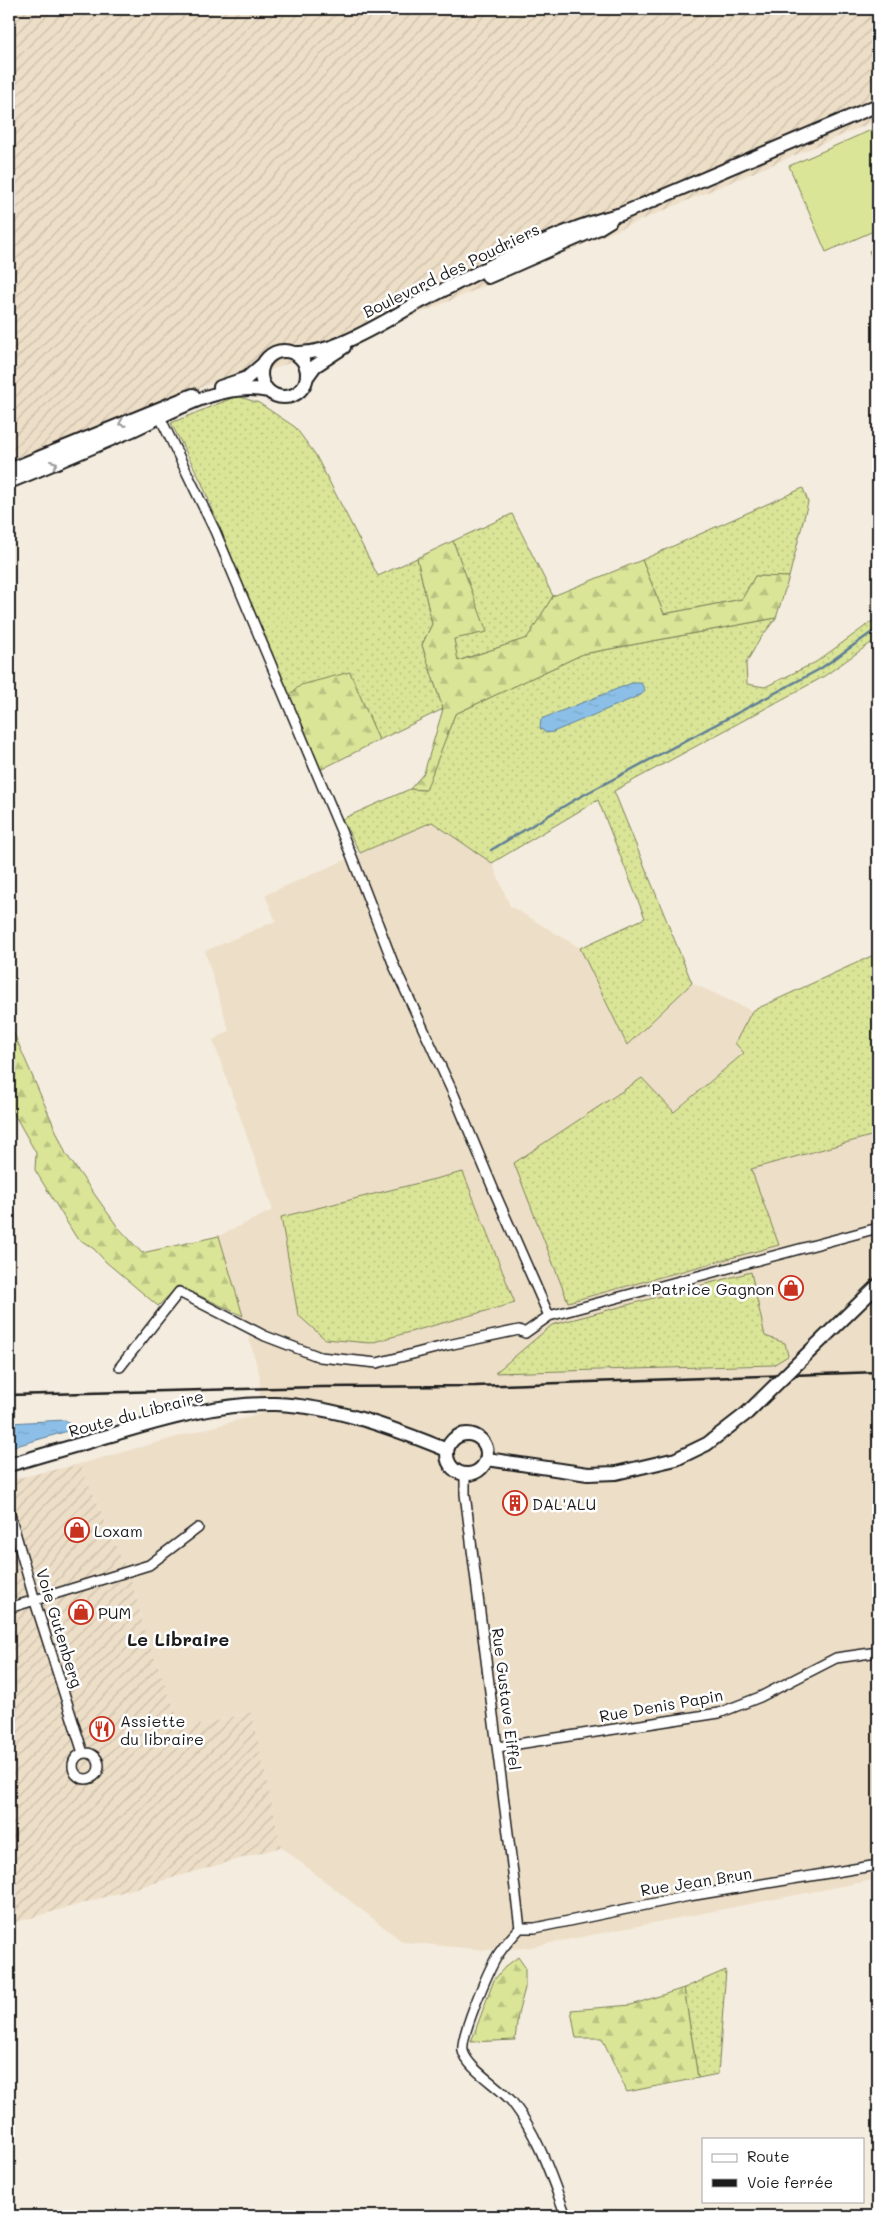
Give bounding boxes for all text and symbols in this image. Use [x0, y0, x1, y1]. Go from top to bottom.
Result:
street label: Boulevard des Poudriers [359, 218, 543, 322]
one-way arrow [118, 416, 127, 427]
one-way arrow [49, 459, 58, 470]
shop icon: Patrice Gagnon [778, 1275, 804, 1301]
place label: Patrice Gagnon [652, 1278, 774, 1299]
street label: Route du Libraire [66, 1385, 206, 1441]
building icon: DAL'ALU [502, 1490, 528, 1516]
place label: DAL'ALU [532, 1493, 596, 1514]
shop icon: Loxam [64, 1517, 90, 1543]
place label: Loxam [94, 1520, 143, 1541]
street label: Voie Gutenberg [32, 1566, 88, 1690]
shop icon: PUM [68, 1599, 94, 1625]
place label: PUM [98, 1602, 131, 1623]
district label: Le Libraire [127, 1627, 229, 1651]
street label: Rue Gustave Eiffel [488, 1627, 526, 1771]
street label: Rue Denis Papin [598, 1684, 724, 1726]
place label: Assiette du libraire [120, 1710, 204, 1749]
restaurant icon: Assiette du libraire [89, 1716, 115, 1742]
street label: Rue Jean Brun [639, 1862, 753, 1900]
legend [702, 2138, 864, 2202]
text: Route [747, 2146, 790, 2166]
text: Voie ferrée [747, 2172, 833, 2192]

